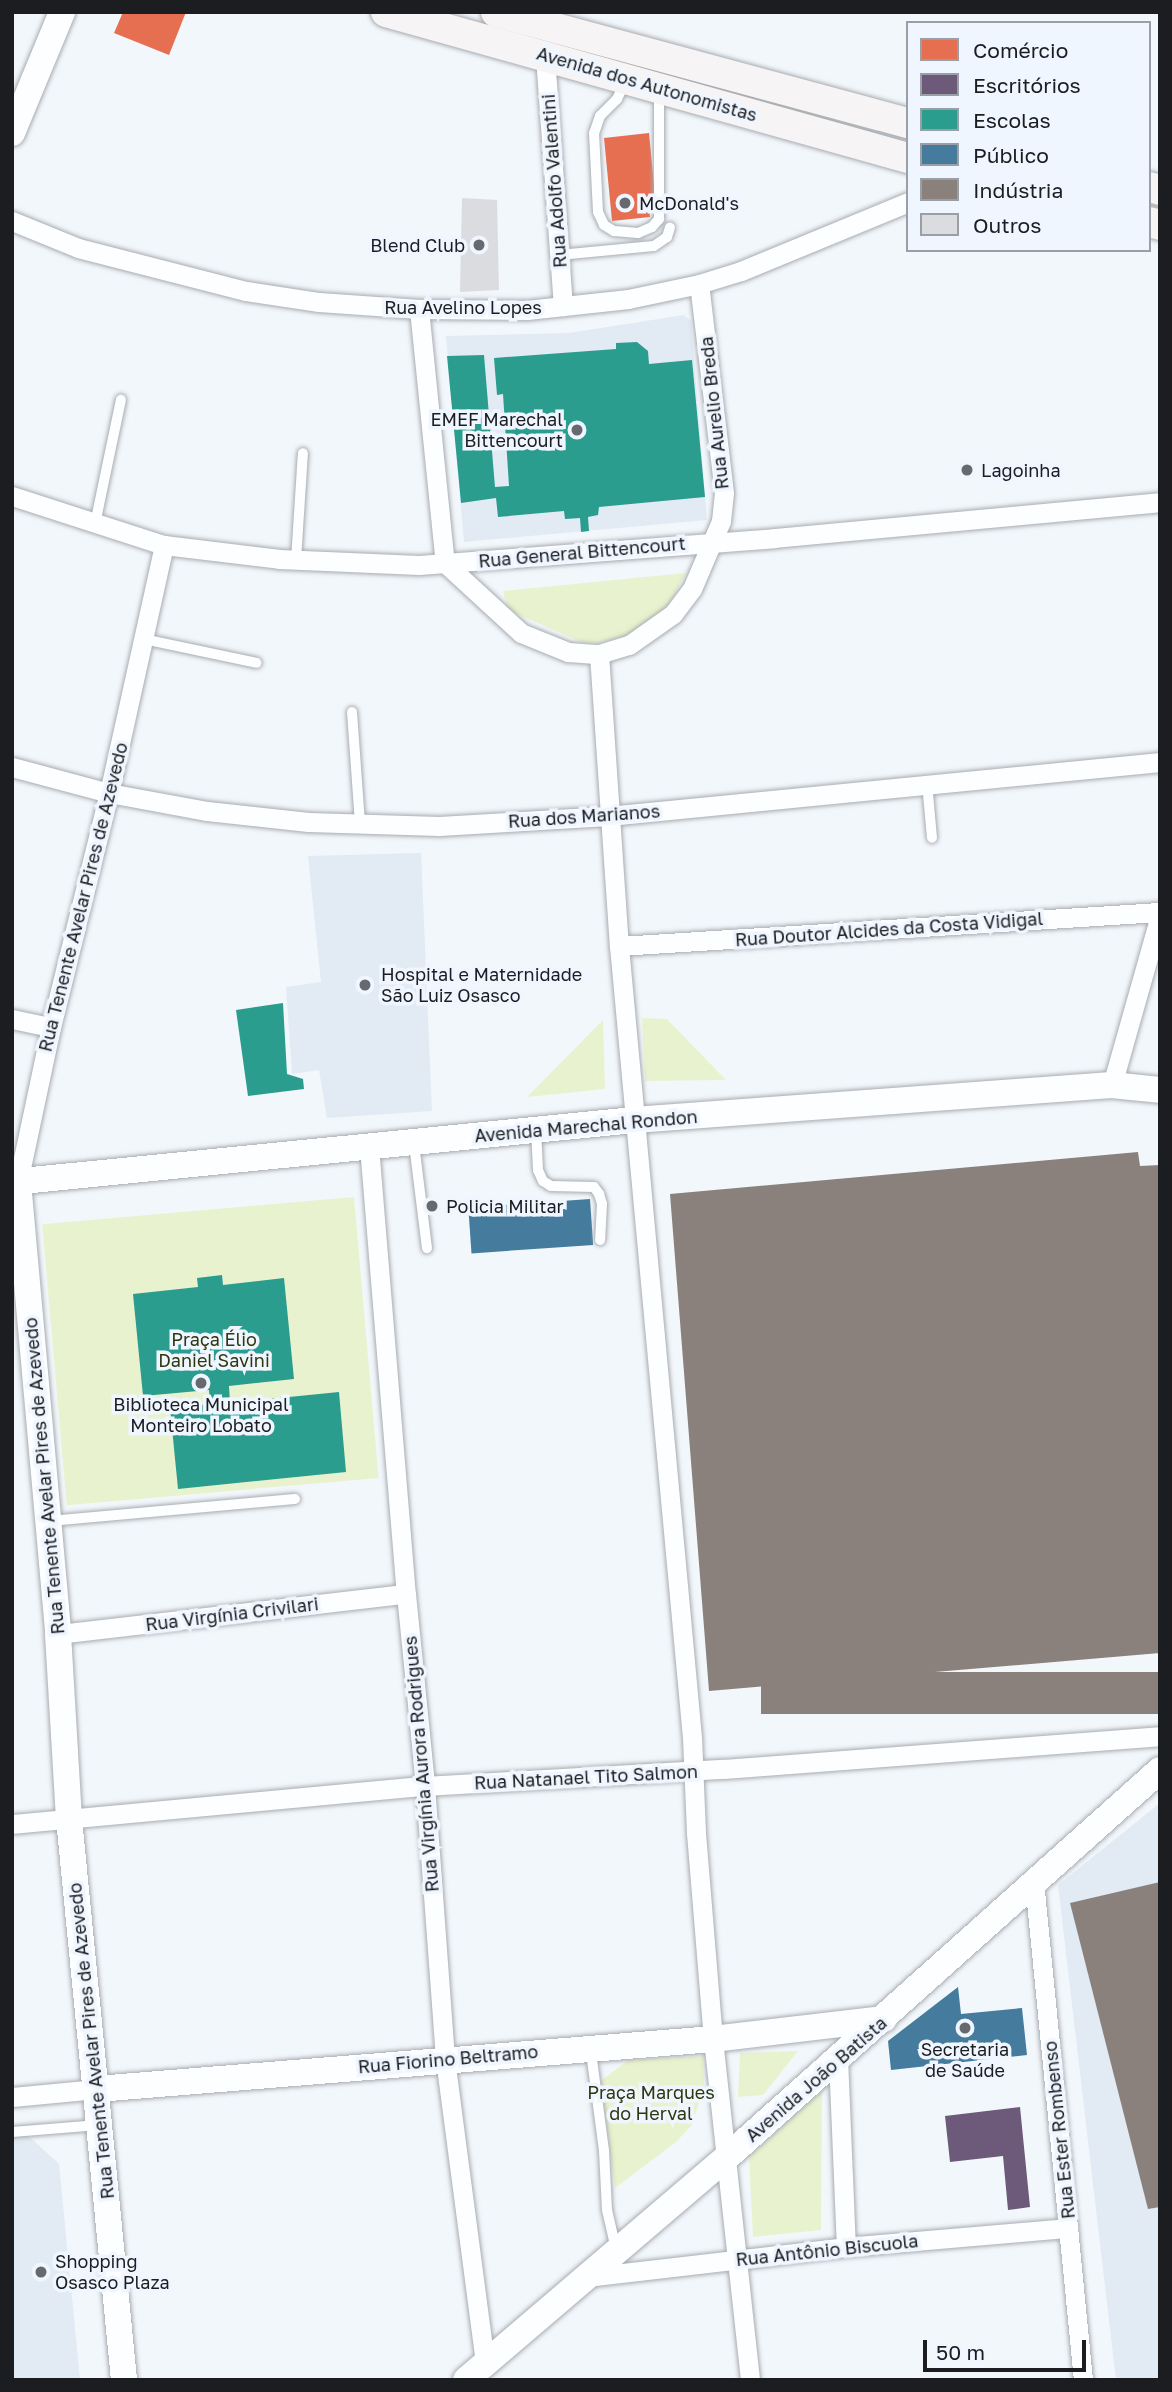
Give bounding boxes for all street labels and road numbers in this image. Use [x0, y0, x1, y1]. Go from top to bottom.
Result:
street label: Avenida dos Autonomistas [534, 42, 760, 126]
street label: Rua Adolfo Valentini [537, 93, 571, 269]
street label: Rua Avelino Lopes [384, 296, 542, 318]
street label: Rua Aurelio Breda [695, 335, 733, 491]
street label: Rua General Bittencourt [477, 532, 687, 572]
street label: Rua Tenente Avelar Pires de Azevedo [34, 740, 132, 1054]
street label: Rua dos Marianos [507, 800, 661, 832]
street label: Rua Doutor Alcides da Costa Vidigal [734, 907, 1044, 951]
street label: Avenida Marechal Rondon [474, 1105, 698, 1147]
street label: Rua Tenente Avelar Pires de Azevedo [19, 1317, 69, 1635]
street label: Rua Virgínia Crivilari [144, 1593, 320, 1635]
street label: Rua Virgínia Aurora Rodrigues [399, 1635, 443, 1893]
street label: Rua Natanael Tito Salmon [474, 1760, 698, 1794]
street label: Rua Tenente Avelar Pires de Azevedo [64, 1882, 118, 2200]
street label: Avenida João Batista [741, 2012, 891, 2146]
street label: Rua Fiorino Beltramo [357, 2040, 539, 2078]
street label: Rua Ester Rombenso [1039, 2040, 1079, 2220]
street label: Rua Antônio Biscuola [735, 2230, 919, 2270]

